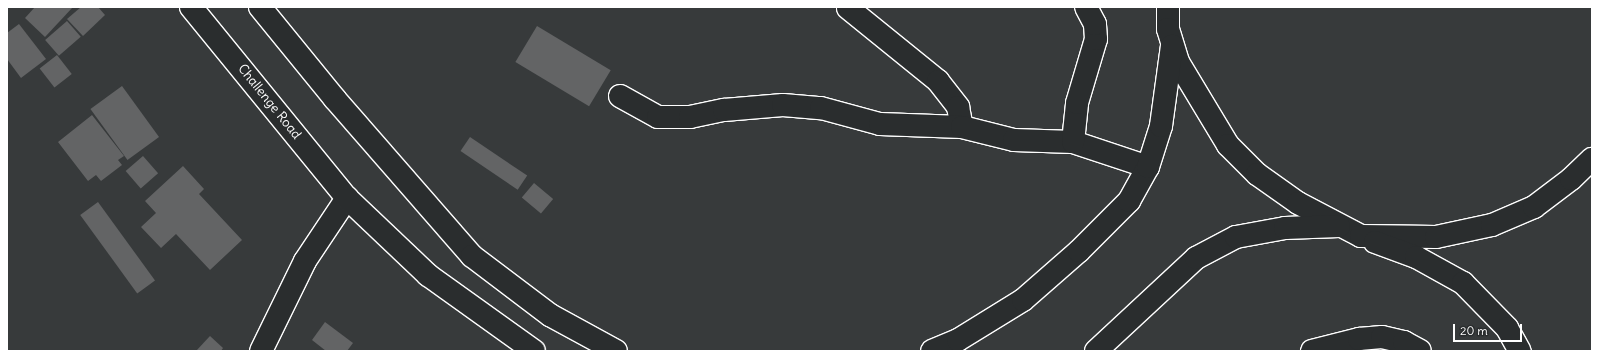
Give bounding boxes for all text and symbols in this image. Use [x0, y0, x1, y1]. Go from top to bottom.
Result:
street label: Challenge Road [234, 61, 304, 143]
scale bar [1455, 316, 1524, 342]
text: 20 m [1460, 323, 1488, 338]

